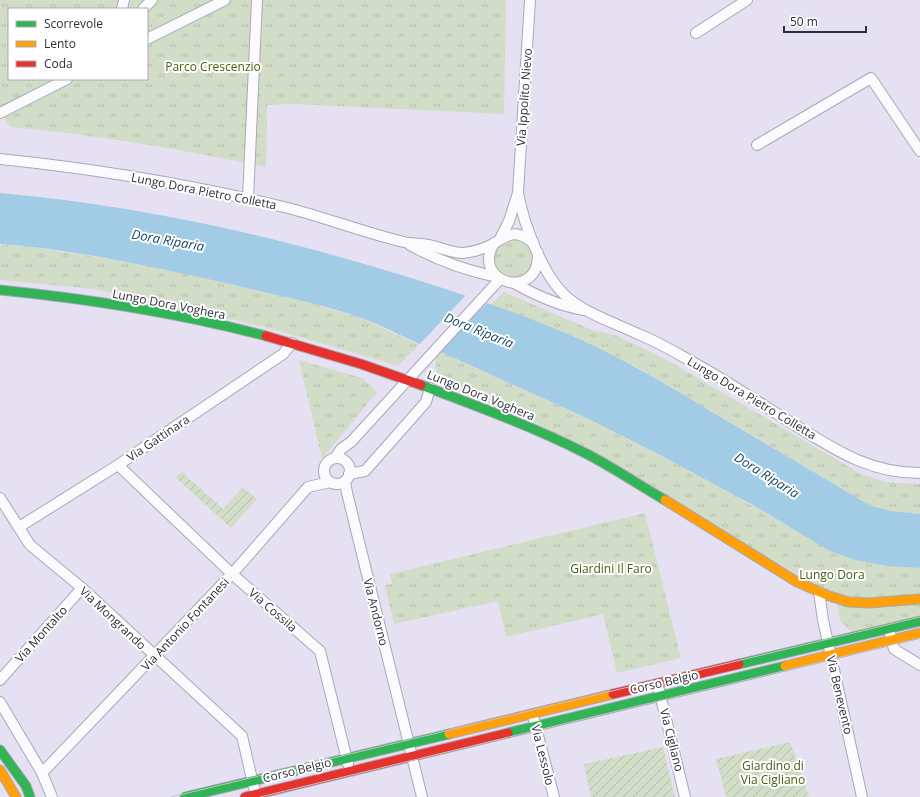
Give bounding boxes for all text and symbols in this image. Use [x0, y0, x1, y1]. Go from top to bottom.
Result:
legend [8, 8, 148, 80]
scale bar [784, 8, 866, 34]
text: 50 m [790, 13, 818, 30]
text: Scorrevole [44, 15, 103, 32]
text: Lento [44, 35, 76, 52]
street label: Via Ippolito Nievo [512, 48, 536, 146]
text: Coda [44, 55, 73, 72]
park label: Parco Crescenzio [165, 58, 261, 75]
street label: Lungo Dora Pietro Colletta [130, 169, 278, 213]
water label: Dora Riparia [130, 225, 206, 255]
street label: Lungo Dora Voghera [111, 285, 227, 323]
water label: Dora Riparia [442, 308, 517, 352]
street label: Lungo Dora Pietro Colletta [684, 353, 820, 443]
street label: Lungo Dora Voghera [424, 366, 538, 424]
street label: Via Gattinara [123, 411, 193, 465]
water label: Dora Riparia [731, 448, 803, 502]
park label: Giardini Il Faro [570, 560, 652, 577]
park label: Lungo Dora [799, 566, 865, 583]
street label: Via Antonio Fontanesi [137, 574, 233, 674]
street label: Via Andorno [359, 576, 393, 648]
street label: Via Mongrando [76, 583, 150, 653]
street label: Via Cossila [245, 584, 301, 636]
street label: Via Montalto [11, 602, 71, 666]
street label: Via Benevento [823, 654, 857, 736]
street label: Corso Belgio [628, 666, 700, 698]
street label: Via Cigliano [656, 707, 688, 773]
street label: Via Lessolo [527, 723, 559, 787]
street label: Corso Belgio [261, 753, 333, 787]
park label: Giardino di Via Cigliano [741, 757, 805, 788]

